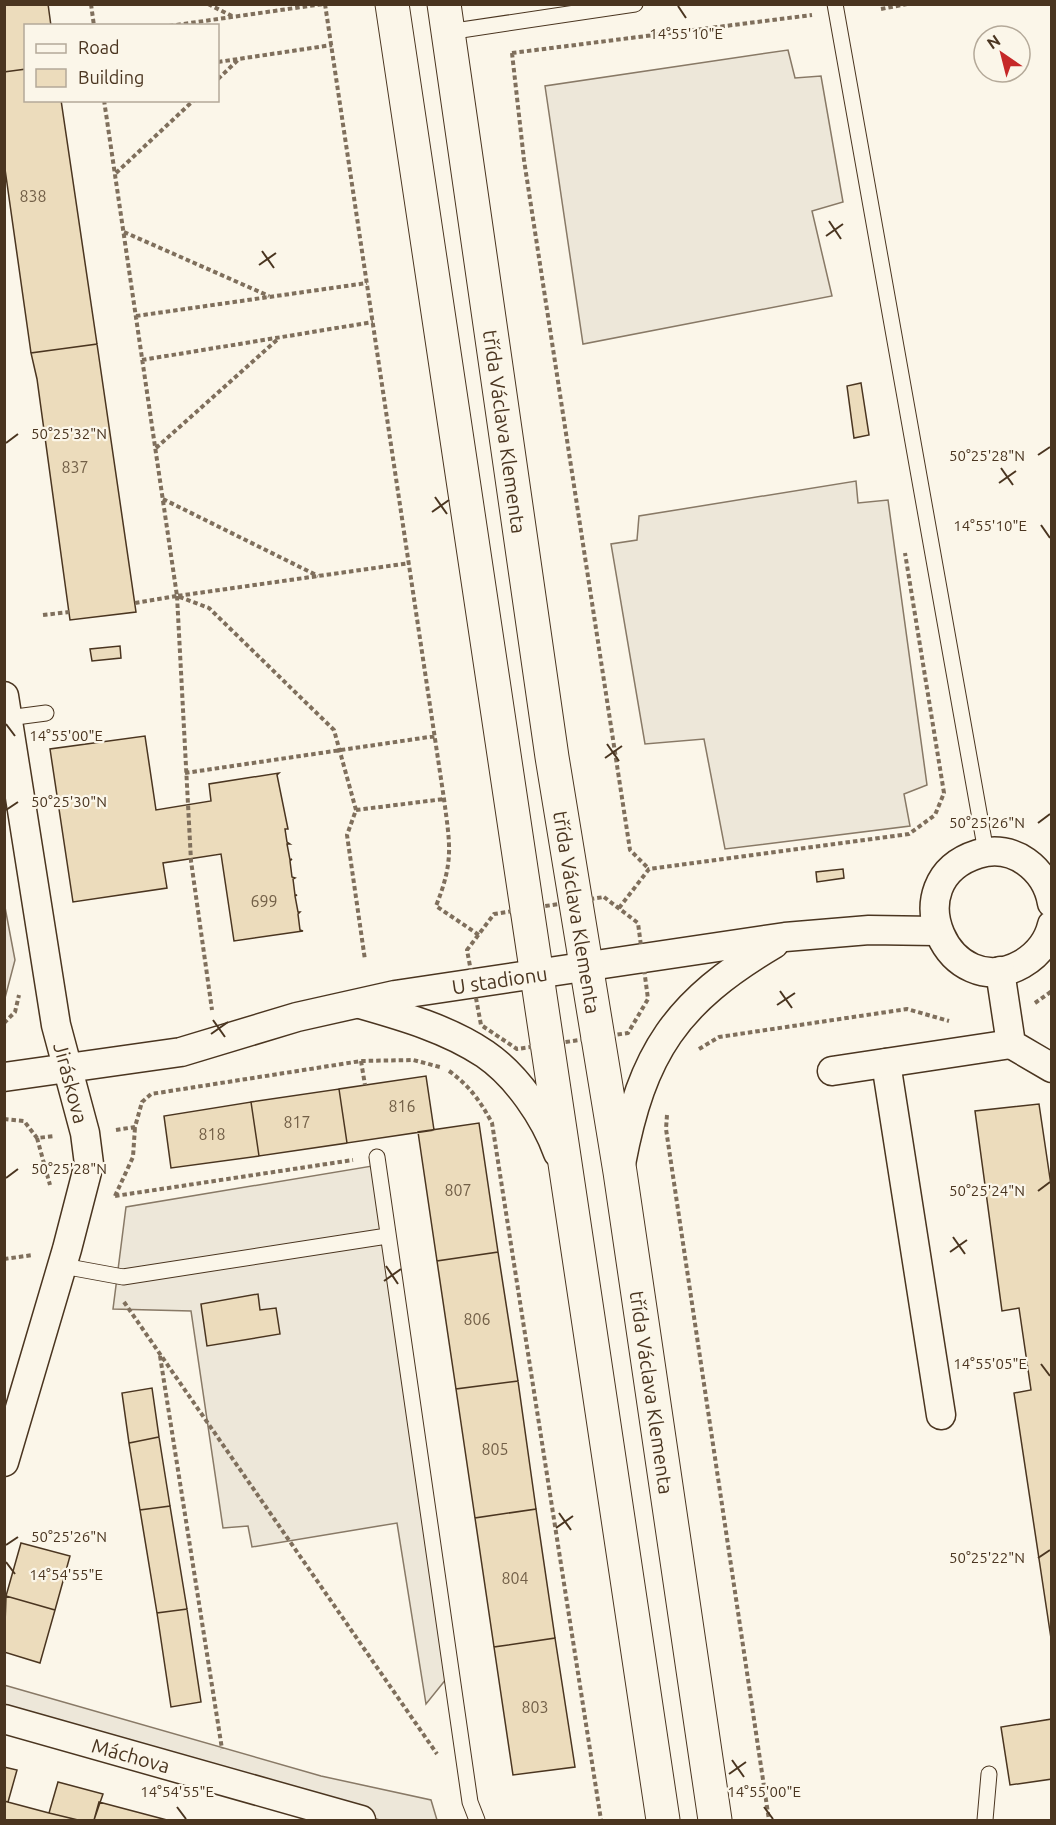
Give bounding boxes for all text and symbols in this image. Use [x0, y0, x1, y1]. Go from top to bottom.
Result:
legend [24, 24, 219, 102]
north arrow [972, 24, 1032, 84]
text: 14°55'10"E [649, 25, 723, 42]
text: N [983, 31, 1003, 53]
text: Road [78, 37, 120, 57]
text: Building [78, 67, 144, 87]
house number: 838 [19, 187, 47, 205]
street label: třída Václava Klementa [479, 328, 531, 535]
text: 50°25'32"N [31, 425, 107, 442]
text: 50°25'28"N [949, 447, 1025, 464]
house number: 837 [61, 458, 89, 476]
text: 14°55'10"E [953, 517, 1027, 534]
text: 14°55'00"E [29, 727, 103, 744]
text: 50°25'30"N [31, 793, 107, 810]
street label: třída Václava Klementa [549, 809, 605, 1015]
text: 50°25'26"N [949, 814, 1025, 831]
house number: 699 [250, 892, 278, 910]
street label: U stadionu [450, 961, 549, 998]
street label: Jiráskova [50, 1040, 93, 1126]
house number: 816 [388, 1097, 416, 1115]
house number: 817 [283, 1113, 311, 1131]
house number: 818 [198, 1125, 226, 1143]
text: 50°25'28"N [31, 1160, 107, 1177]
house number: 807 [444, 1181, 472, 1199]
text: 50°25'24"N [949, 1182, 1025, 1199]
street label: třída Václava Klementa [626, 1289, 679, 1496]
house number: 806 [463, 1310, 491, 1328]
text: 14°55'05"E [953, 1355, 1027, 1372]
house number: 805 [481, 1440, 509, 1458]
text: 50°25'26"N [31, 1528, 107, 1545]
text: 50°25'22"N [949, 1549, 1025, 1566]
text: 14°54'55"E [29, 1566, 103, 1583]
house number: 804 [501, 1569, 529, 1587]
house number: 803 [521, 1698, 549, 1716]
street label: Máchova [89, 1733, 173, 1777]
text: 14°54'55"E [140, 1783, 214, 1800]
text: 14°55'00"E [727, 1783, 801, 1800]

